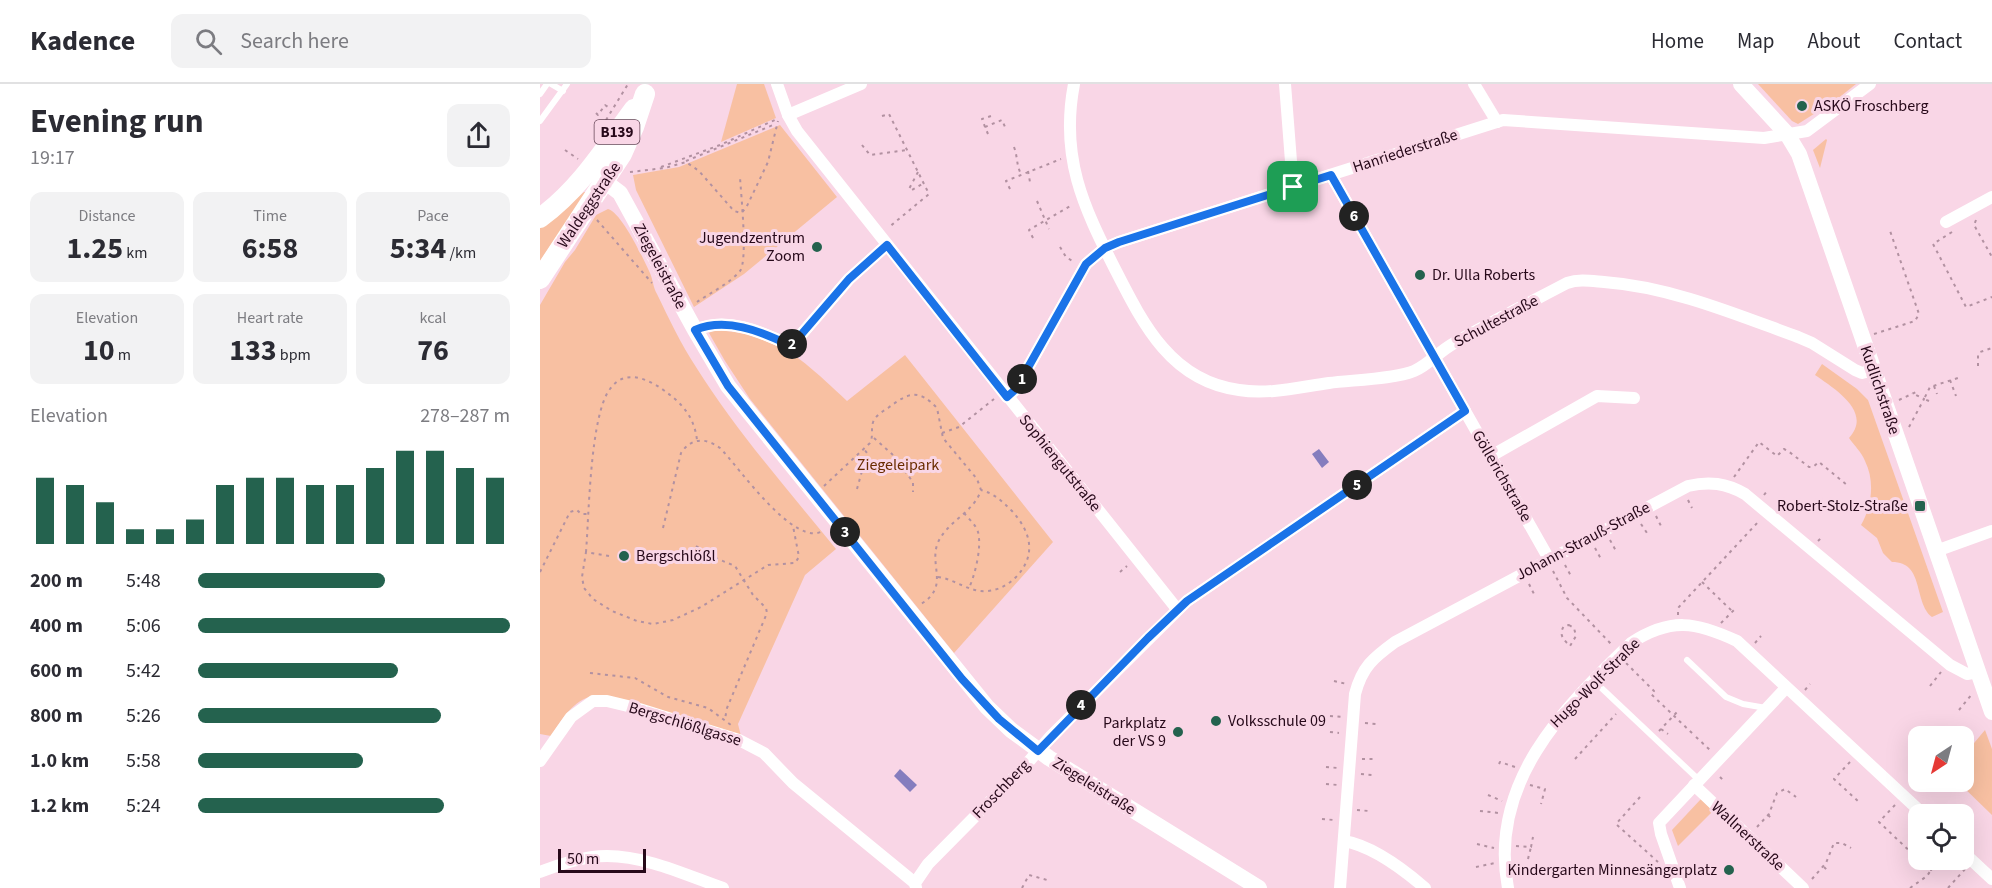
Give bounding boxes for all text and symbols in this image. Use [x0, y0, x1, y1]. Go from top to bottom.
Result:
search box [171, 14, 591, 68]
text: Kadence [30, 21, 135, 61]
icon: search [192, 25, 225, 58]
text: Search here [240, 25, 349, 57]
text: Home [1651, 26, 1704, 56]
text: Map [1737, 26, 1775, 56]
text: About [1808, 26, 1860, 56]
text: Contact [1893, 26, 1962, 56]
place label: ASKÖ Froschberg [1814, 95, 1929, 117]
text: Evening run [30, 98, 204, 145]
marker: ASKÖ Froschberg [1795, 99, 1809, 113]
button: share [447, 104, 510, 167]
road number: B139 [594, 120, 640, 144]
street label: Hanriederstraße [1350, 124, 1460, 178]
text: 19:17 [30, 144, 75, 172]
street label: Waldeggstraße [552, 158, 626, 252]
pin [1267, 161, 1318, 212]
icon: arrive [1276, 170, 1309, 203]
pin: 6 [1339, 201, 1369, 231]
text: Distance [79, 205, 135, 227]
text: Time [253, 205, 287, 227]
text: Pace [417, 205, 449, 227]
text: 6 [1350, 205, 1358, 227]
street label: Ziegeleistraße [628, 219, 692, 313]
text: 1.25 [67, 227, 123, 270]
text: 6:58 [242, 227, 298, 270]
text: 5:34 [390, 227, 446, 270]
place label: Jugendzentrum Zoom [699, 227, 805, 267]
marker: Jugendzentrum Zoom [810, 240, 824, 254]
text: km [123, 242, 147, 264]
text: /km [446, 242, 476, 264]
place label: Dr. Ulla Roberts [1432, 264, 1536, 286]
marker: Dr. Ulla Roberts [1413, 268, 1427, 282]
street label: Schultestraße [1450, 290, 1542, 352]
text: Elevation [76, 307, 138, 329]
text: Heart rate [237, 307, 303, 329]
text: kcal [420, 307, 446, 329]
text: 10 [83, 329, 115, 372]
text: 133 [229, 329, 277, 372]
text: 76 [417, 329, 449, 372]
pin: 2 [777, 329, 807, 359]
text: 2 [788, 333, 796, 355]
street label: Kudlichstraße [1854, 343, 1906, 438]
text: m [115, 344, 131, 366]
text: bpm [277, 344, 311, 366]
pin: 1 [1007, 364, 1037, 394]
text: 1 [1018, 368, 1026, 390]
text: Elevation [30, 402, 108, 430]
text: 278–287 m [420, 402, 510, 430]
street label: Sophiengutstraße [1014, 410, 1106, 516]
street label: Göllerichstraße [1467, 426, 1537, 526]
park label: Ziegeleipark [857, 454, 939, 476]
pin: 5 [1342, 470, 1372, 500]
text: 5 [1353, 474, 1361, 496]
place label: Robert-Stolz-Straße [1777, 495, 1908, 517]
street label: Johann-Strauß-Straße [1512, 496, 1654, 586]
marker: Robert-Stolz-Straße [1913, 499, 1927, 513]
pin: 3 [830, 517, 860, 547]
text: 3 [841, 521, 849, 543]
place label: Bergschlößl [636, 545, 716, 567]
marker: Bergschlößl [617, 549, 631, 563]
text: 200 m [30, 567, 83, 595]
text: 5:48 [126, 567, 161, 595]
text: 400 m [30, 612, 83, 640]
text: 5:06 [126, 612, 161, 640]
street label: Hugo-Wolf-Straße [1545, 633, 1645, 733]
text: 600 m [30, 657, 83, 685]
text: 5:42 [126, 657, 161, 685]
pin: 4 [1066, 690, 1096, 720]
text: 4 [1077, 694, 1085, 716]
street label: Bergschlößlgasse [626, 696, 744, 752]
text: 800 m [30, 702, 83, 730]
text: 5:26 [126, 702, 161, 730]
place label: Volksschule 09 [1228, 710, 1326, 732]
place label: Parkplatz der VS 9 [1103, 712, 1166, 752]
marker: Volksschule 09 [1209, 714, 1223, 728]
marker: Parkplatz der VS 9 [1171, 725, 1185, 739]
north arrow [1908, 726, 1974, 792]
map controls [1908, 726, 1974, 870]
text: 1.0 km [30, 747, 89, 775]
text: 5:58 [126, 747, 161, 775]
street label: Ziegeleistraße [1048, 752, 1140, 820]
street label: Froschberg [967, 755, 1035, 823]
text: 1.2 km [30, 792, 89, 820]
text: 5:24 [126, 792, 161, 820]
street label: Wallnerstraße [1707, 796, 1790, 876]
button: locate [1908, 804, 1974, 870]
scale bar [558, 846, 646, 874]
text: 50 m [567, 848, 599, 870]
place label: Kindergarten Minnesängerplatz [1507, 859, 1717, 881]
marker: Kindergarten Minnesängerplatz [1722, 863, 1736, 877]

